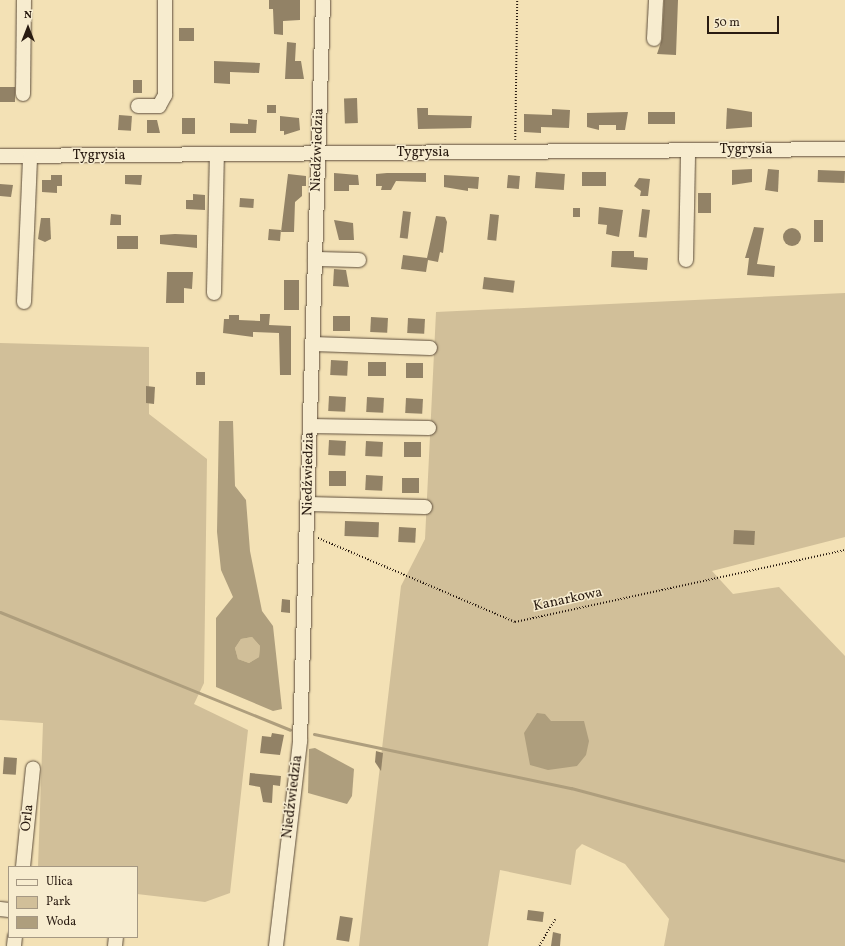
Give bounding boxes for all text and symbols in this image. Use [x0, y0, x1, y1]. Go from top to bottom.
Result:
north arrow [8, 8, 48, 48]
text: N [24, 8, 32, 23]
scale bar [709, 8, 781, 34]
text: 50 m [714, 15, 740, 31]
street label: Niedźwiedzia [308, 108, 328, 192]
street label: Tygrysia [720, 142, 772, 158]
street label: Tygrysia [397, 145, 449, 161]
street label: Tygrysia [73, 148, 125, 164]
street label: Niedźwiedzia [300, 432, 318, 516]
street label: Kanarkowa [532, 584, 604, 616]
street label: Niedźwiedzia [280, 754, 306, 840]
street label: Orla [18, 804, 38, 832]
legend [8, 866, 138, 938]
text: Ulica [46, 874, 73, 890]
text: Park [46, 894, 71, 910]
text: Woda [46, 914, 76, 930]

